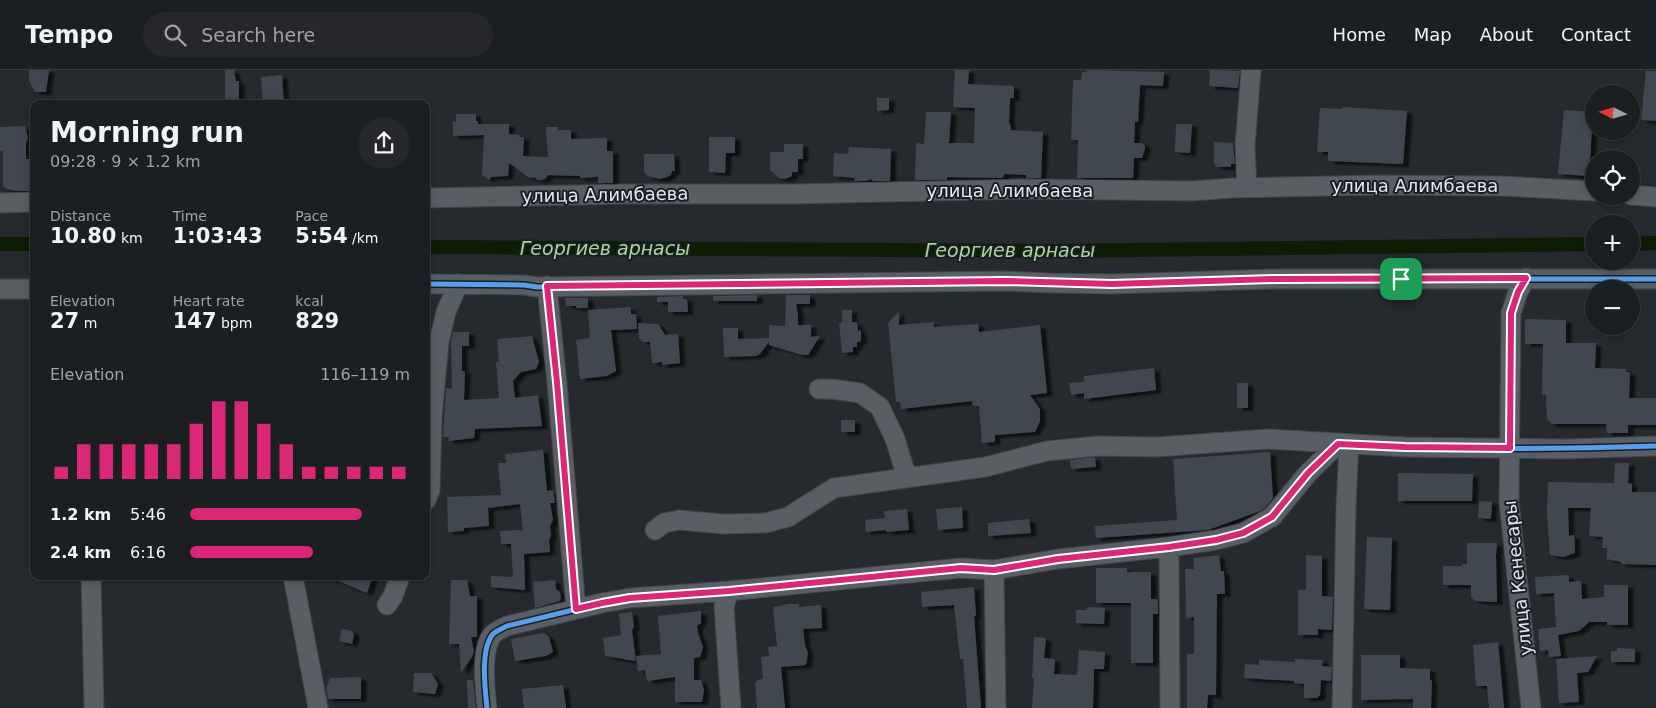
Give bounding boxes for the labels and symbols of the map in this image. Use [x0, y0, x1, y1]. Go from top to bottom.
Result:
north arrow [1585, 85, 1640, 140]
street label: улица Алимбаева [1332, 175, 1498, 196]
street label: улица Алимбаева [927, 180, 1093, 201]
street label: улица Алимбаева [521, 183, 689, 206]
water label: Георгиев арнасы [520, 237, 690, 259]
water label: Георгиев арнасы [925, 239, 1095, 261]
pin [1380, 258, 1422, 300]
street label: улица Кенесары [1499, 499, 1536, 657]

